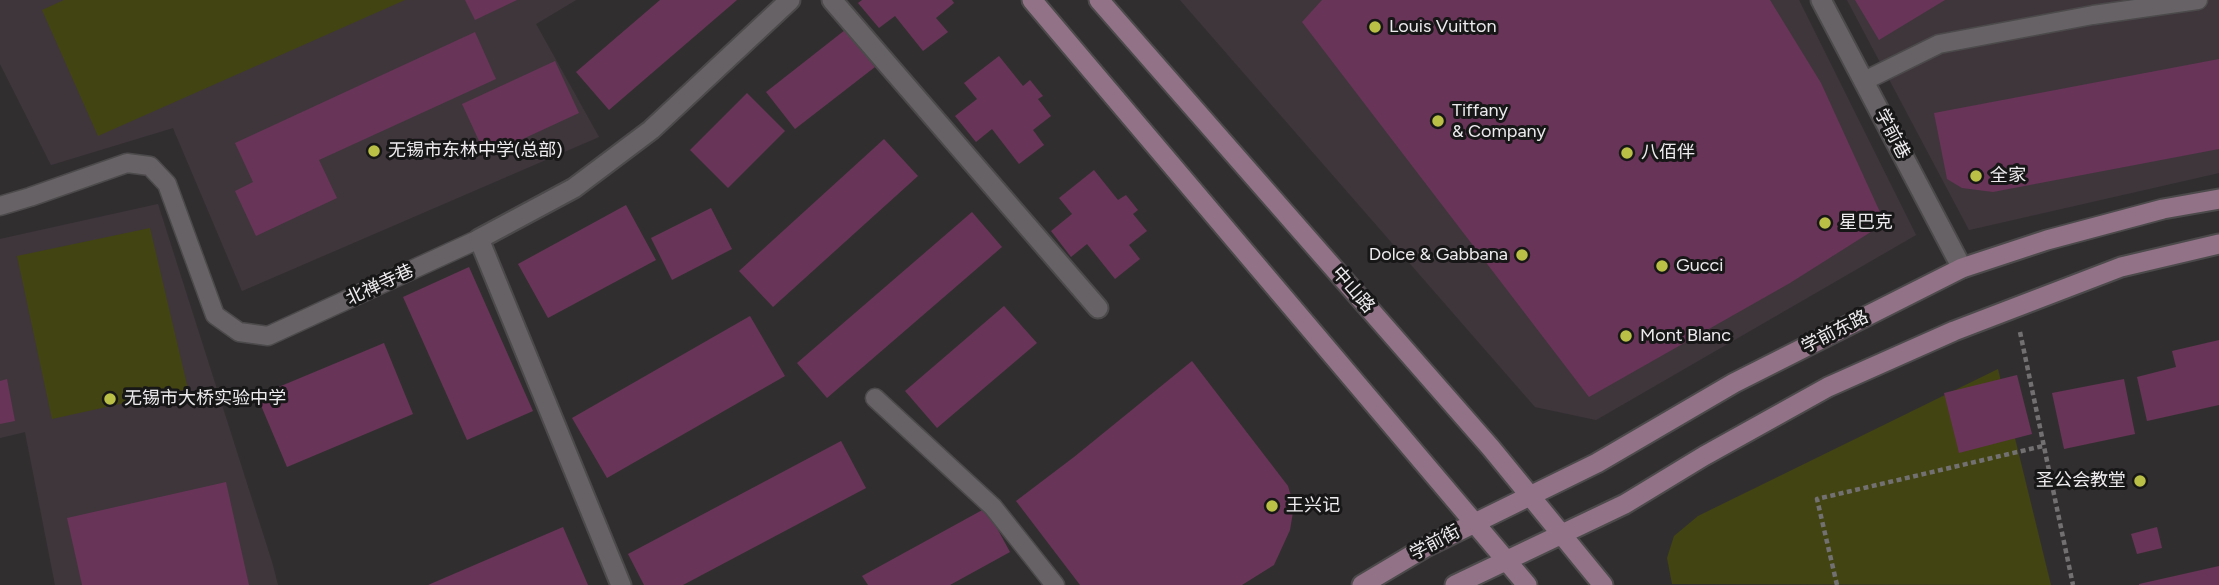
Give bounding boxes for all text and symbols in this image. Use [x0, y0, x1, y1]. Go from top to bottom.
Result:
place label: Louis Vuitton [1389, 16, 1497, 38]
marker: Louis Vuitton [1367, 19, 1383, 35]
place label: Tiffany & Company [1452, 100, 1546, 142]
street label: 学前巷 [1870, 105, 1914, 163]
marker: Tiffany & Company [1430, 113, 1446, 129]
place label: 无锡市东林中学(总部) [388, 140, 563, 162]
place label: 八佰伴 [1641, 142, 1695, 164]
marker: 无锡市东林中学(总部) [366, 143, 382, 159]
marker: 八佰伴 [1619, 145, 1635, 161]
place label: 全家 [1990, 165, 2026, 187]
marker: 全家 [1968, 168, 1984, 184]
place label: 星巴克 [1839, 212, 1893, 234]
marker: 星巴克 [1817, 215, 1833, 231]
place label: Dolce & Gabbana [1369, 244, 1508, 266]
marker: Dolce & Gabbana [1514, 247, 1530, 263]
place label: Gucci [1676, 255, 1723, 277]
marker: Gucci [1654, 258, 1670, 274]
street label: 北禅寺巷 [343, 260, 417, 310]
street label: 中山路 [1327, 263, 1379, 317]
street label: 学前东路 [1798, 306, 1872, 358]
place label: Mont Blanc [1640, 325, 1731, 347]
marker: Mont Blanc [1618, 328, 1634, 344]
place label: 无锡市大桥实验中学 [124, 388, 286, 410]
marker: 无锡市大桥实验中学 [102, 391, 118, 407]
place label: 圣公会教堂 [2036, 470, 2126, 492]
marker: 圣公会教堂 [2132, 473, 2148, 489]
place label: 王兴记 [1286, 495, 1340, 517]
marker: 王兴记 [1264, 498, 1280, 514]
street label: 学前街 [1406, 521, 1464, 565]

